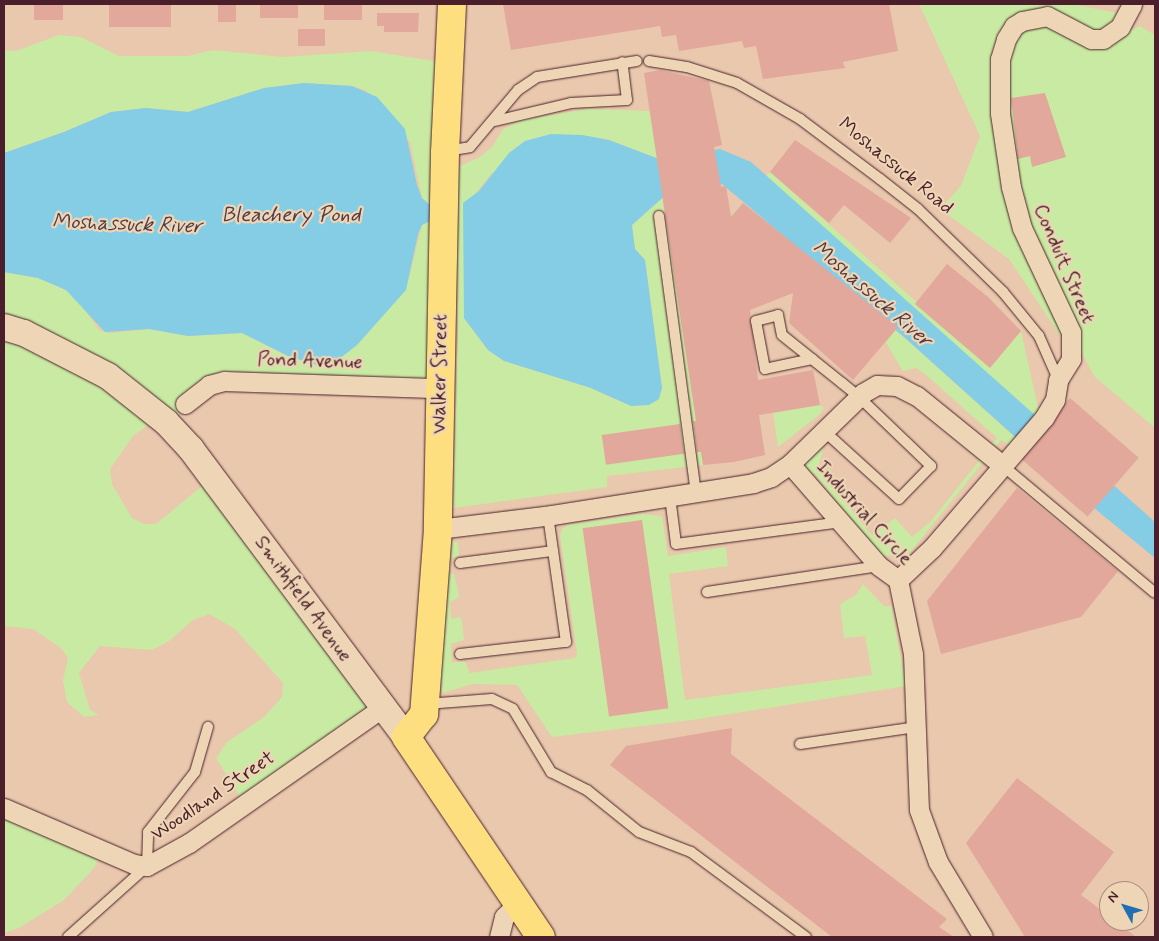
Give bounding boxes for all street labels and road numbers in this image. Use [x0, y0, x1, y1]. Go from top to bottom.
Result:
street label: Moshassuck Road [834, 112, 958, 220]
street label: Conduit Street [1027, 199, 1101, 329]
street label: Walker Street [427, 312, 453, 436]
street label: Pond Avenue [256, 347, 364, 375]
street label: Industrial Circle [810, 455, 918, 571]
street label: Smithfield Avenue [248, 530, 358, 668]
street label: Woodland Street [147, 746, 279, 846]

